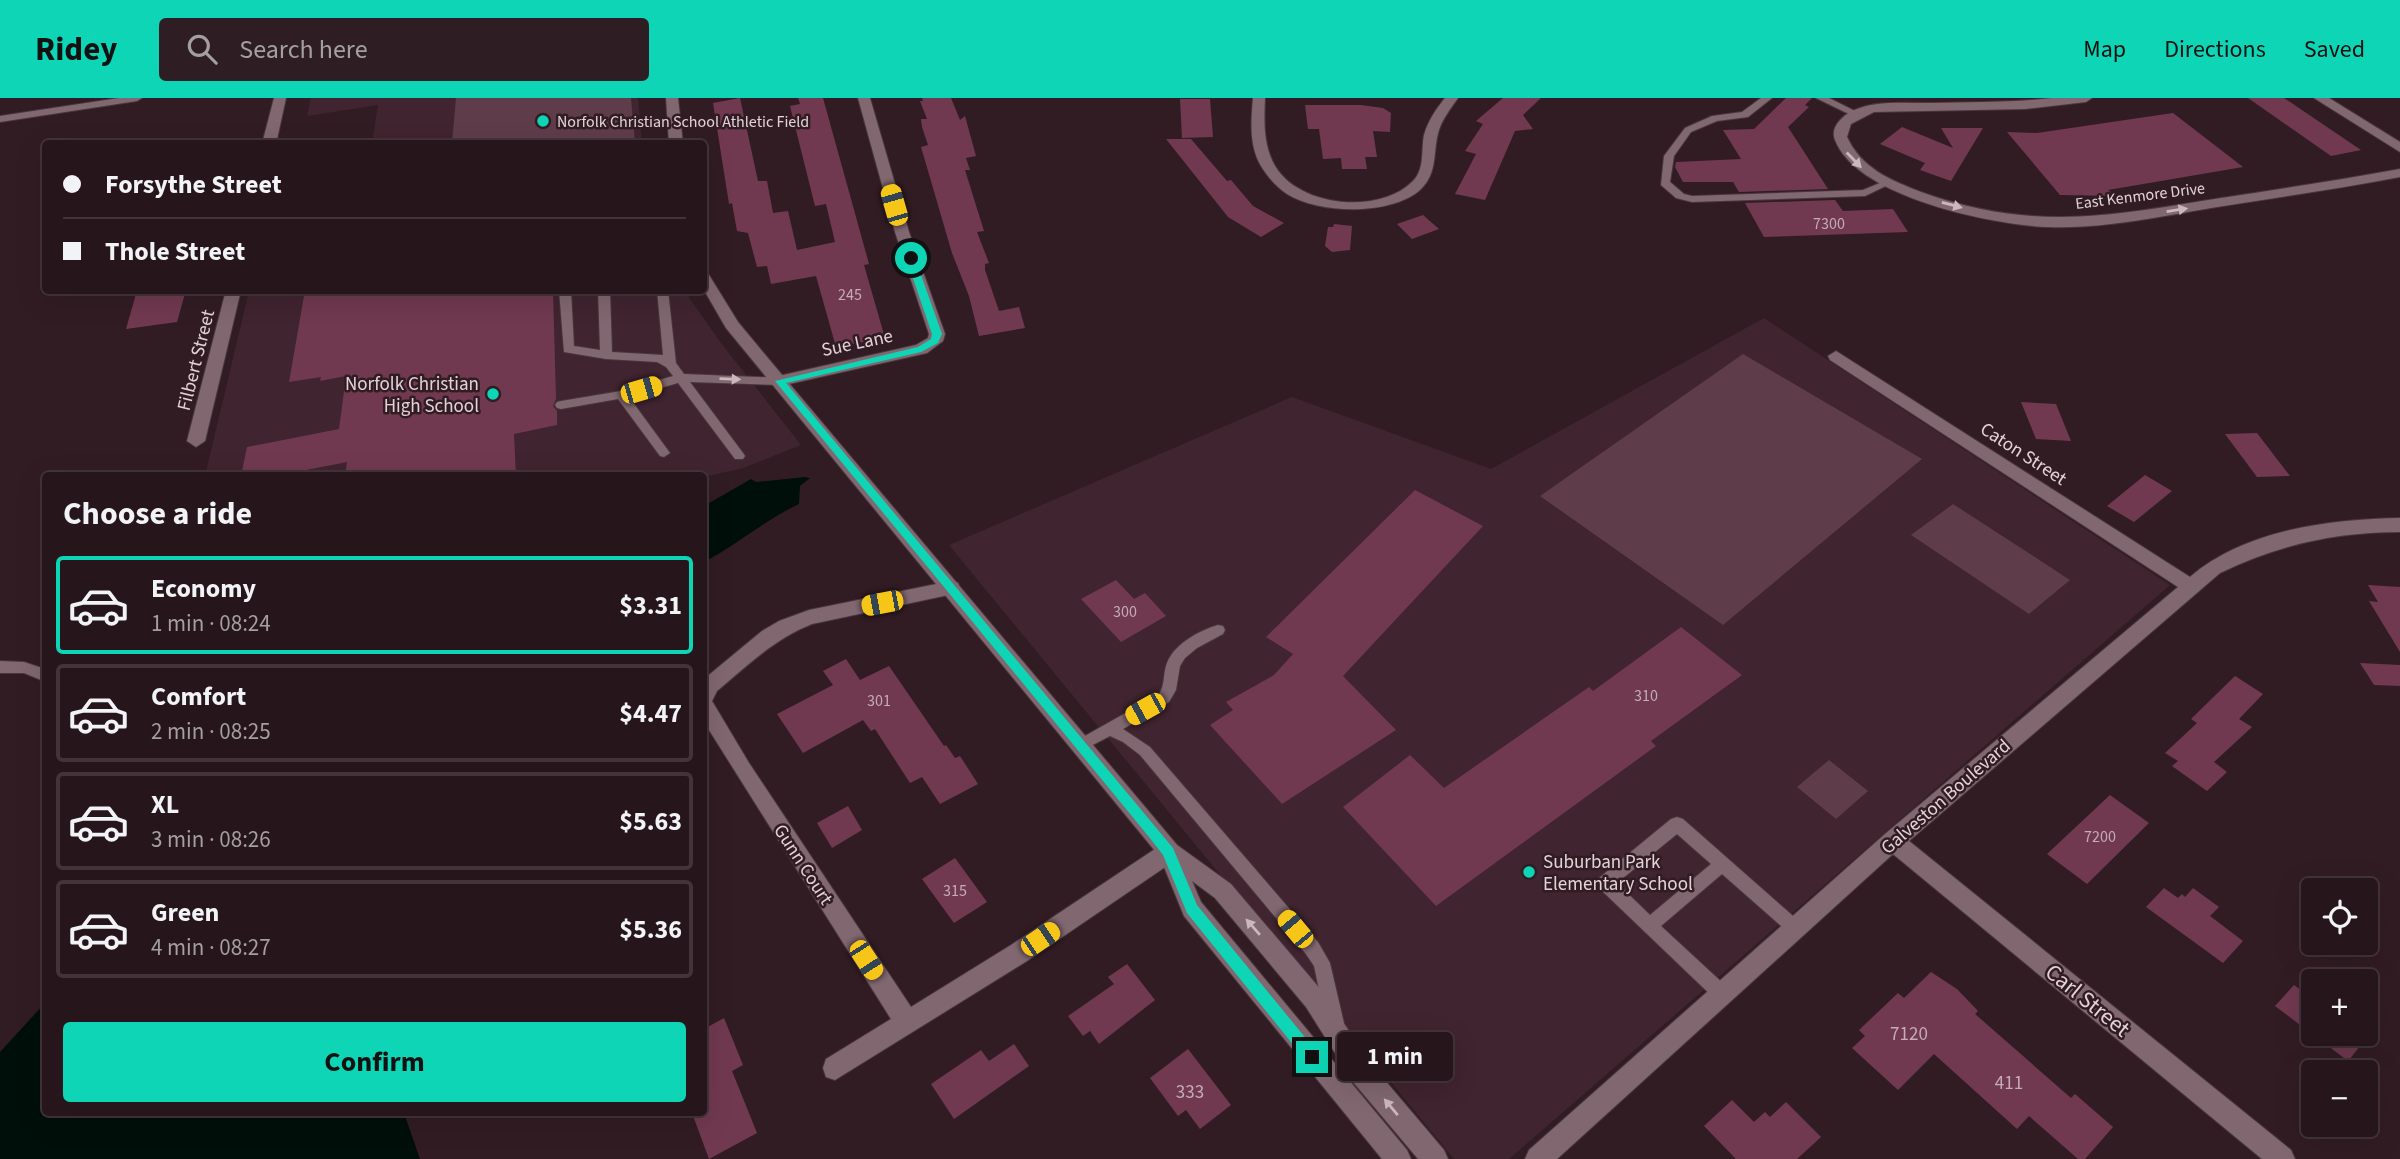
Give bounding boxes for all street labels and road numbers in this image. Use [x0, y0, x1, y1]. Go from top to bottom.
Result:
street label: East Kenmore Drive [2074, 177, 2206, 215]
street label: Filbert Street [171, 306, 222, 414]
street label: Sue Lane [819, 323, 896, 364]
street label: Caton Street [1975, 416, 2072, 493]
street label: Galveston Boulevard [1875, 733, 2017, 861]
street label: Gunn Court [767, 819, 839, 911]
street label: Carl Street [2038, 956, 2137, 1045]

